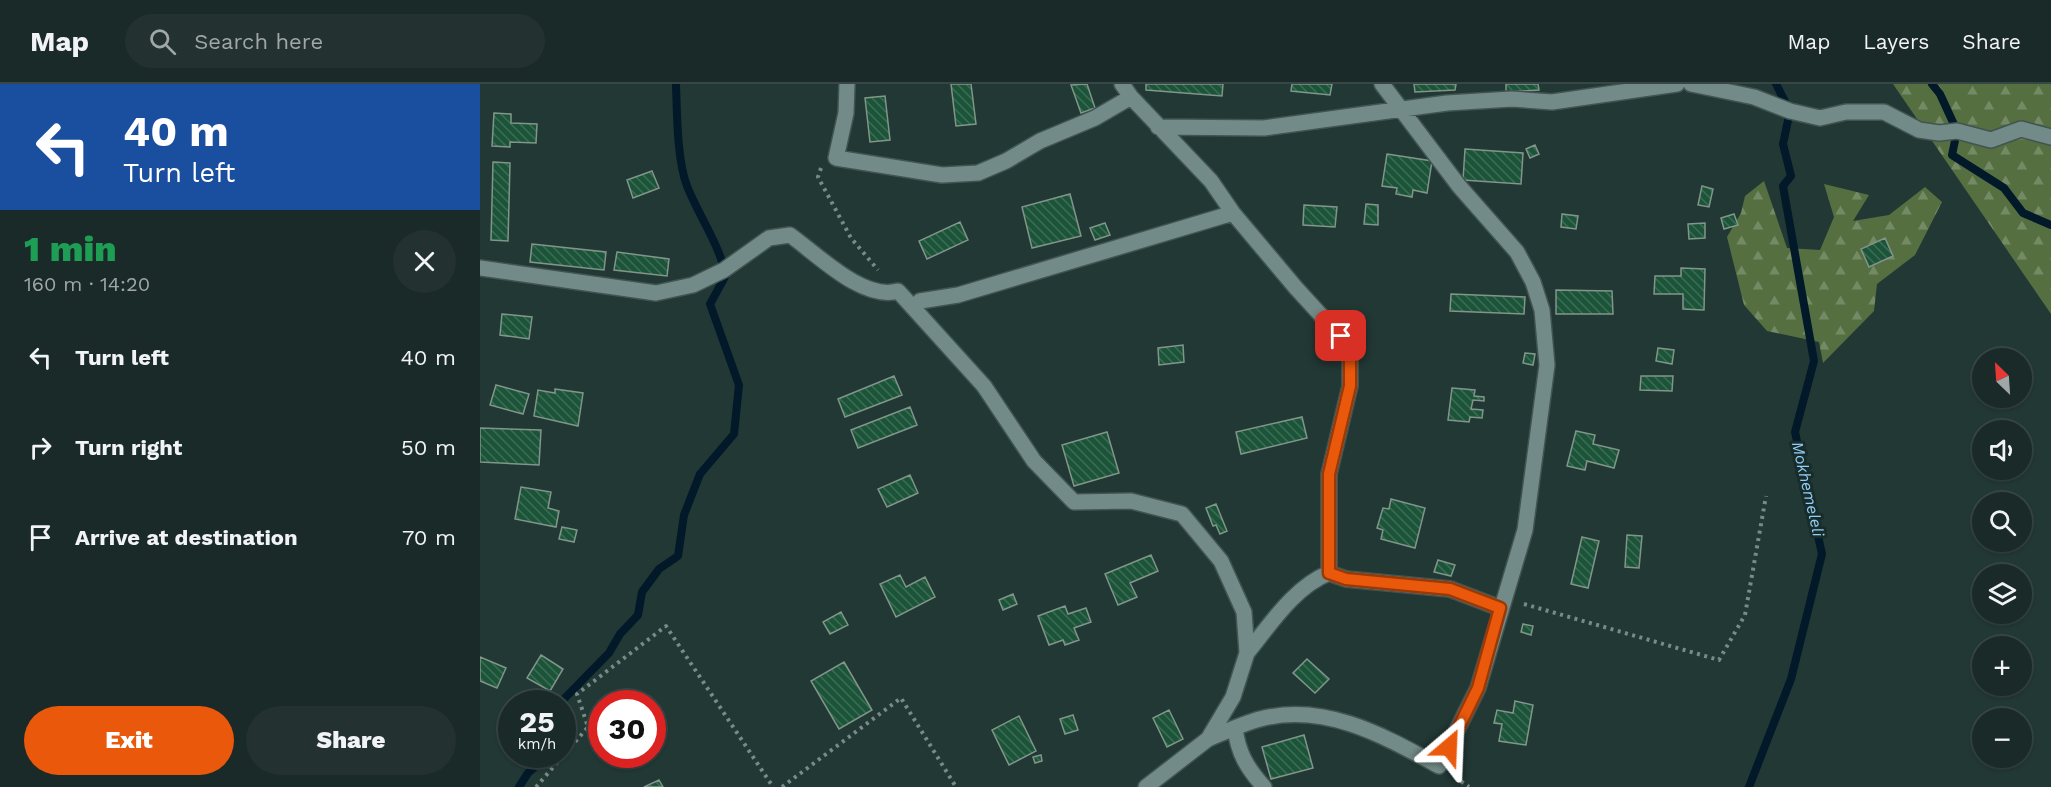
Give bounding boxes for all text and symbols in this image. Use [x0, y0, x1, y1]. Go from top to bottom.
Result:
search box [125, 14, 545, 68]
text: Map [30, 25, 89, 58]
icon: search [146, 25, 179, 58]
text: Search here [194, 29, 323, 54]
text: Map [1787, 29, 1830, 54]
text: Layers [1863, 29, 1929, 54]
text: Share [1962, 29, 2021, 54]
text: 40 m [123, 107, 229, 156]
icon: left [24, 108, 102, 186]
text: Turn left [123, 157, 235, 189]
text: 1 min [24, 228, 117, 270]
button: close [393, 230, 456, 293]
text: 160 m · 14:20 [24, 272, 150, 296]
pin [1315, 310, 1366, 361]
icon: arrive [1324, 319, 1357, 352]
icon: left [24, 341, 57, 374]
text: Turn left [75, 345, 169, 370]
text: 40 m [400, 345, 456, 370]
north arrow [1972, 348, 2032, 408]
map controls [1972, 348, 2032, 768]
button: sound [1972, 420, 2032, 480]
icon: right [24, 431, 57, 464]
text: Turn right [75, 435, 182, 460]
text: 50 m [401, 435, 456, 460]
water label: Mokhemeleli [1788, 440, 1828, 539]
button: search [1972, 492, 2032, 552]
icon: arrive [24, 521, 57, 554]
text: Arrive at destination [75, 525, 298, 550]
text: 70 m [402, 525, 456, 550]
button: layers [1972, 564, 2032, 624]
button: + [1972, 636, 2032, 696]
speed limit sign: 30 [588, 690, 666, 768]
text: 25 [519, 704, 555, 739]
button: Exit [24, 706, 234, 775]
button: Share [246, 706, 456, 775]
button: − [1972, 708, 2032, 768]
position arrow [1417, 715, 1481, 779]
text: km/h [518, 735, 556, 753]

